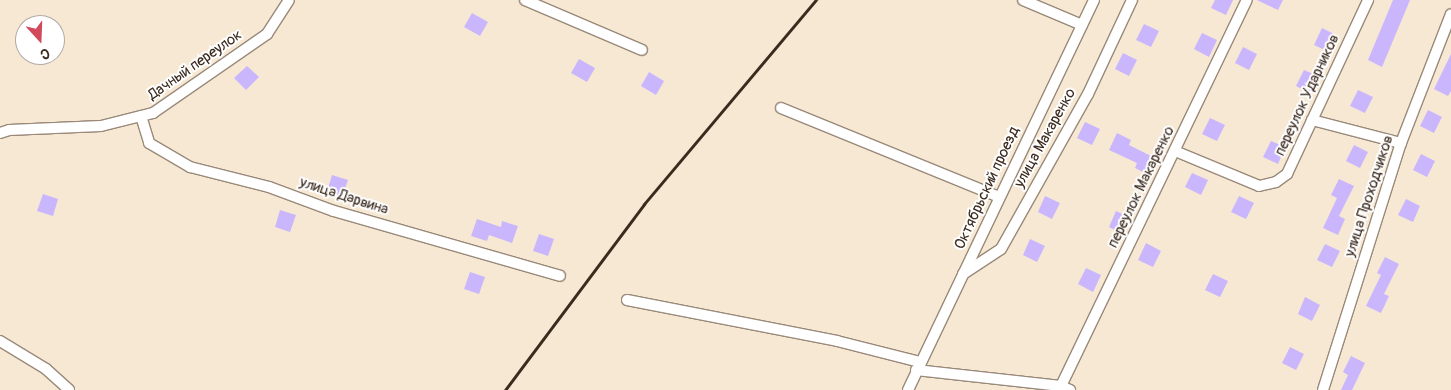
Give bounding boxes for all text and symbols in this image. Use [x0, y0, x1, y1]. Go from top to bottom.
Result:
north arrow [15, 15, 65, 65]
street label: Дачный переулок [144, 26, 246, 104]
street label: переулок Ударников [1271, 31, 1343, 159]
text: С [38, 44, 52, 63]
street label: улица Макаренко [1010, 85, 1080, 191]
street label: переулок Макаренко [1104, 123, 1178, 251]
street label: Октябрьский проезд [951, 124, 1023, 252]
street label: улица Проходчиков [1341, 133, 1397, 259]
street label: улица Дарвина [297, 173, 391, 219]

